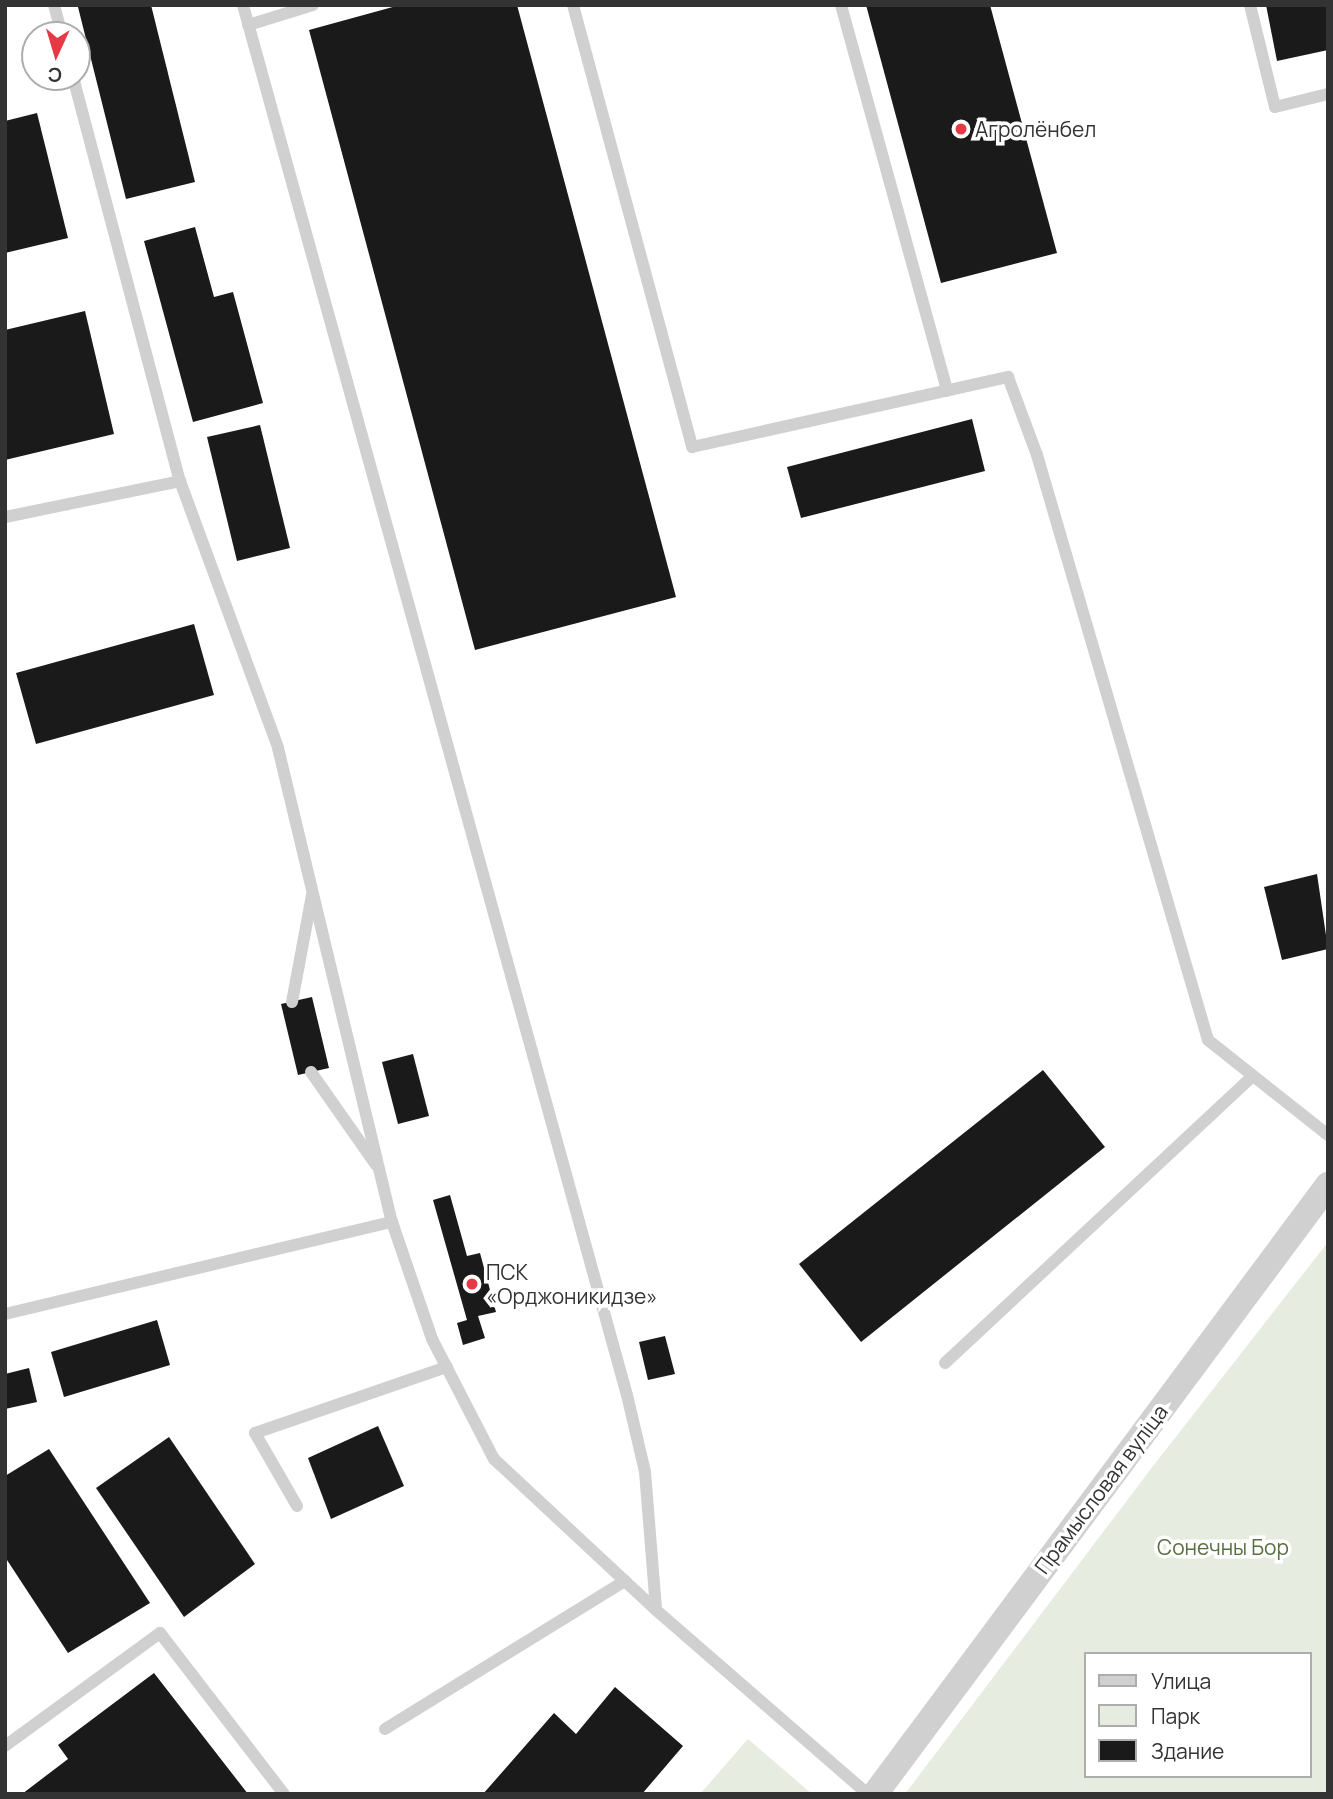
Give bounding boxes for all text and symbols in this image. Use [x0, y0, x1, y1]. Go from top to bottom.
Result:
north arrow [21, 21, 91, 91]
text: С [47, 61, 63, 88]
place label: Агролёнбел [975, 116, 1096, 142]
marker: Агролёнбел [953, 121, 969, 137]
place label: ПСК «Орджоникидзе» [486, 1259, 658, 1309]
marker: ПСК «Орджоникидзе» [464, 1276, 480, 1292]
street label: Прамысловая вуліца [1029, 1399, 1173, 1579]
park label: Сонечны Бор [1157, 1534, 1289, 1560]
legend [1084, 1652, 1312, 1778]
text: Улица [1151, 1667, 1211, 1695]
text: Парк [1151, 1702, 1200, 1730]
text: Здание [1151, 1737, 1224, 1765]

